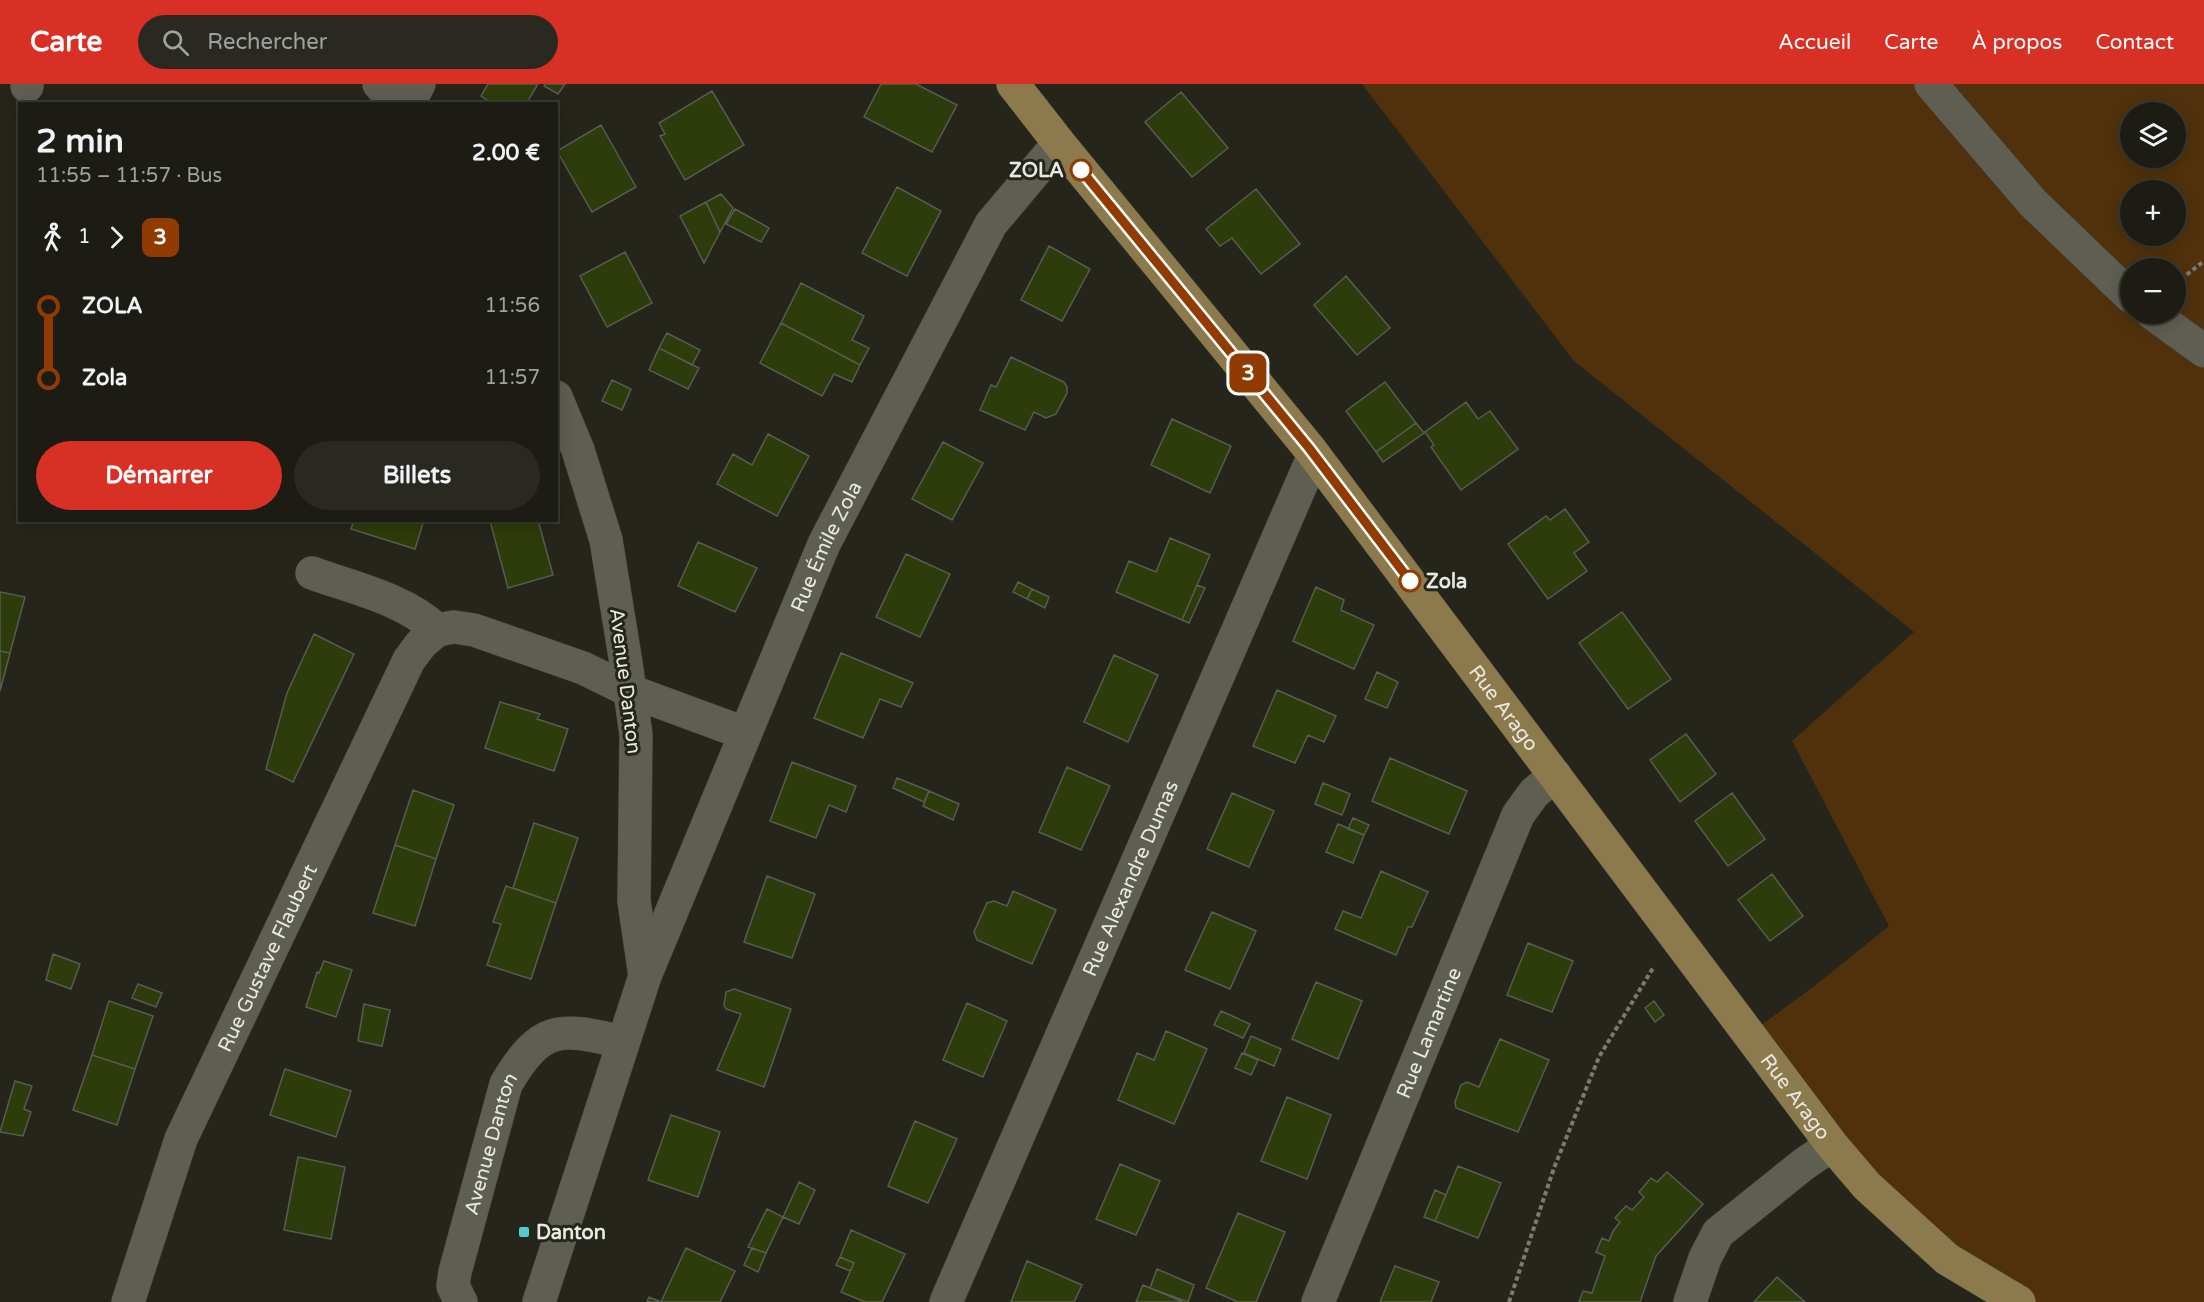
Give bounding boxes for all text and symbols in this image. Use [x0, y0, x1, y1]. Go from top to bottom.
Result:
search box [138, 15, 558, 69]
text: Carte [30, 25, 102, 59]
icon: search [159, 26, 192, 59]
text: Rechercher [207, 29, 327, 55]
text: Accueil [1778, 30, 1851, 55]
text: Carte [1884, 30, 1938, 55]
text: À propos [1971, 30, 2062, 55]
text: Contact [2095, 30, 2174, 55]
map controls [2120, 102, 2186, 324]
button: layers [2120, 102, 2186, 168]
text: 2 min [36, 122, 124, 161]
text: 2.00 € [472, 140, 540, 166]
place label: ZOLA [1009, 159, 1064, 183]
marker: ZOLA [1070, 159, 1092, 181]
text: 11:55 – 11:57 · Bus [36, 164, 222, 188]
button: + [2120, 180, 2186, 246]
icon: walk [36, 221, 69, 254]
icon: forward [100, 221, 133, 254]
text: 1 [78, 225, 91, 249]
text: 3 [154, 225, 167, 250]
button: − [2120, 258, 2186, 324]
text: ZOLA [82, 293, 143, 319]
text: 11:56 [485, 294, 540, 318]
line badge: 3 [1228, 354, 1268, 392]
text: 3 [1241, 361, 1255, 386]
text: Zola [82, 365, 127, 391]
text: 11:57 [485, 366, 540, 390]
button: Démarrer [36, 441, 282, 510]
button: Billets [294, 441, 540, 510]
street label: Rue Émile Zola [786, 478, 868, 616]
marker: Zola [1399, 570, 1421, 592]
place label: Zola [1426, 570, 1467, 594]
street label: Avenue Danton [604, 607, 646, 755]
street label: Rue Arago [1463, 661, 1543, 756]
street label: Rue Alexandre Dumas [1078, 777, 1184, 980]
street label: Rue Gustave Flaubert [213, 860, 323, 1056]
street label: Rue Lamartine [1392, 964, 1467, 1102]
street label: Rue Arago [1755, 1049, 1835, 1145]
street label: Avenue Danton [460, 1068, 523, 1218]
place label: Danton [536, 1221, 606, 1245]
marker: Danton [517, 1225, 531, 1239]

